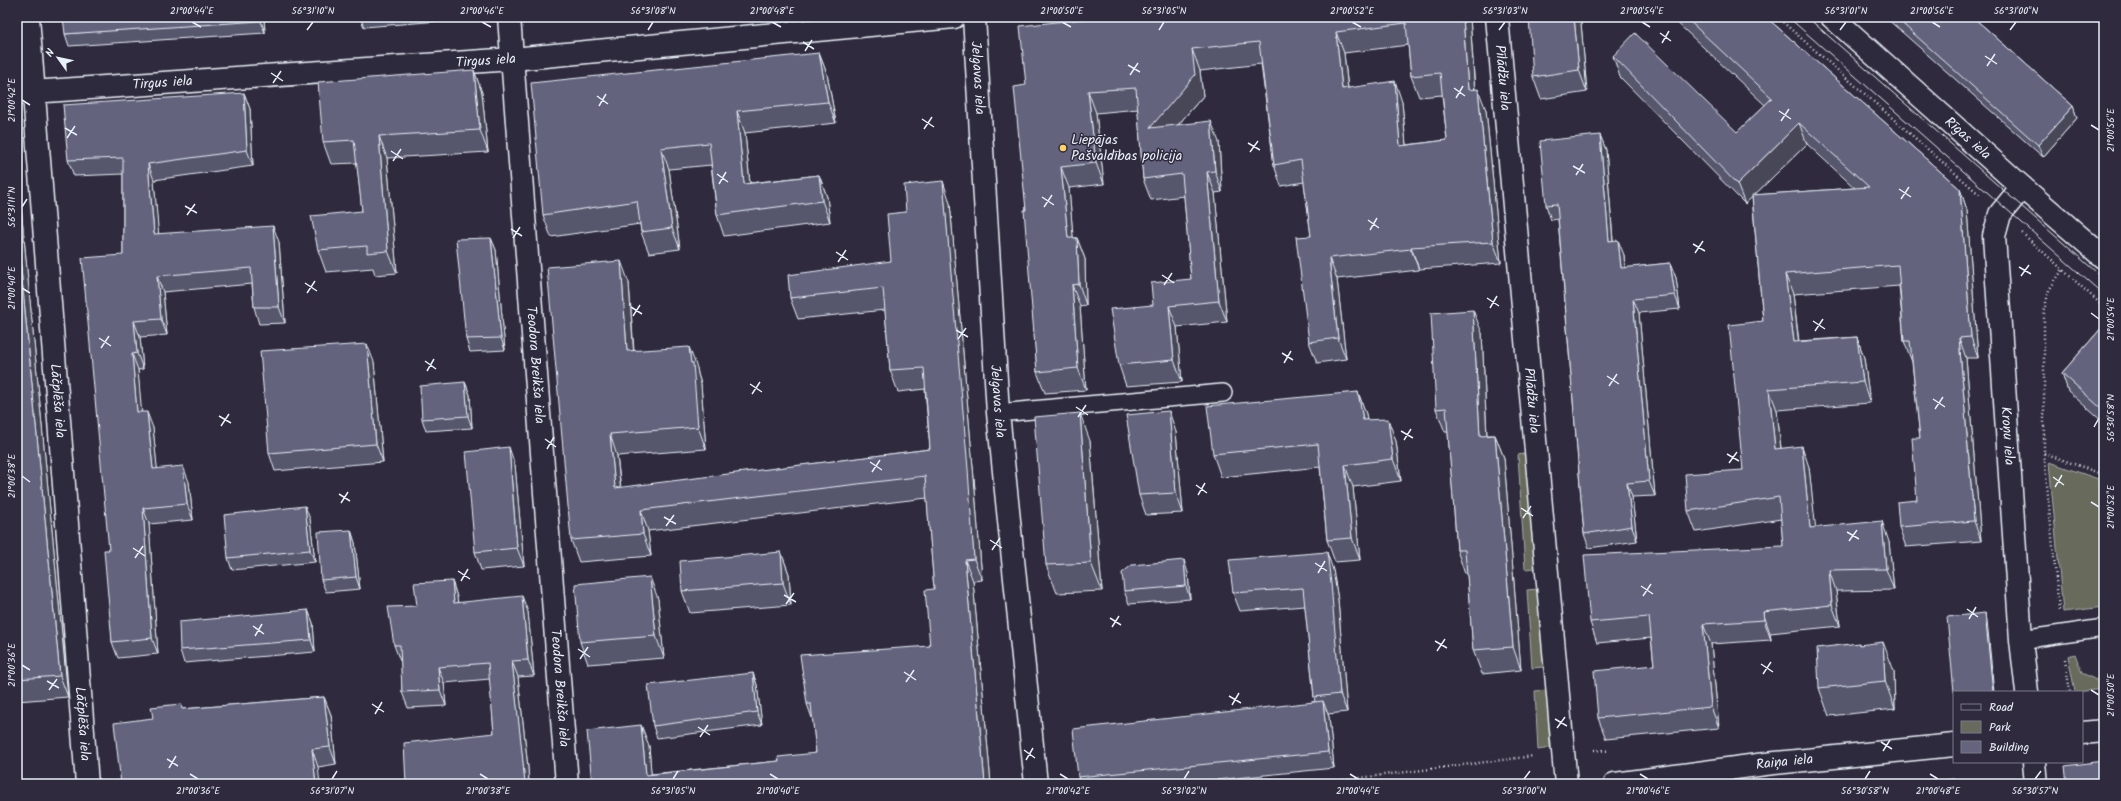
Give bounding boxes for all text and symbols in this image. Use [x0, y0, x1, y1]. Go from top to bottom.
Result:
text: 21°00'44"E [170, 3, 215, 19]
text: 56°31'10"N [292, 3, 335, 19]
text: 21°00'46"E [460, 3, 505, 19]
text: 56°31'08"N [630, 3, 676, 19]
text: 21°00'48"E [750, 3, 795, 19]
text: 21°00'50"E [1040, 3, 1085, 19]
text: 56°31'05"N [1141, 3, 1187, 19]
text: 21°00'52"E [1330, 3, 1375, 19]
text: 56°31'03"N [1482, 3, 1528, 19]
text: 21°00'54"E [1620, 3, 1665, 19]
text: 56°31'01"N [1825, 3, 1868, 19]
text: 21°00'56"E [1910, 3, 1955, 19]
text: 56°31'00"N [1994, 3, 2039, 19]
north arrow [38, 38, 78, 78]
street label: Jelgavas iela [964, 41, 991, 115]
street label: Pīlādžu iela [1489, 44, 1516, 112]
text: N [41, 45, 60, 61]
street label: Tirgus iela [455, 48, 517, 74]
street label: Tirgus iela [132, 70, 193, 96]
text: 21°00'42"E [4, 77, 20, 122]
text: 21°00'56"E [2103, 107, 2119, 152]
street label: Rīgas iela [1939, 111, 1996, 165]
place label: Liepājas Pašvaldības policija [1071, 129, 1182, 167]
marker: Liepājas Pašvaldības policija [1058, 143, 1068, 153]
text: 56°31'11"N [4, 186, 20, 227]
text: 21°00'40"E [4, 265, 20, 310]
text: 21°00'54"E [2103, 296, 2119, 341]
street label: Teodora Breikša iela [520, 305, 551, 425]
street label: Lāčplēša iela [44, 363, 71, 439]
street label: Jelgavas iela [984, 364, 1011, 439]
street label: Pīlādžu iela [1518, 367, 1545, 434]
text: 56°30'58"N [2103, 394, 2119, 442]
street label: Kroņu iela [1994, 406, 2020, 466]
text: 21°00'38"E [4, 453, 20, 498]
text: 21°00'52"E [2103, 484, 2119, 529]
street label: Teodora Breikša iela [544, 628, 575, 748]
text: 21°00'36"E [4, 642, 20, 687]
text: 21°00'50"E [2103, 672, 2119, 717]
street label: Lāčplēša iela [69, 686, 96, 762]
legend [1953, 691, 2083, 763]
text: Road [1989, 698, 2014, 717]
text: Park [1989, 718, 2011, 737]
text: Building [1989, 738, 2029, 757]
street label: Raiņa iela [1755, 748, 1814, 776]
text: 21°00'36"E [176, 783, 221, 799]
text: 56°31'07"N [310, 783, 354, 799]
text: 21°00'38"E [466, 783, 511, 799]
text: 56°31'05"N [650, 783, 696, 799]
text: 21°00'40"E [756, 783, 801, 799]
text: 21°00'42"E [1046, 783, 1091, 799]
text: 56°31'02"N [1161, 783, 1207, 799]
text: 21°00'44"E [1336, 783, 1381, 799]
text: 56°31'00"N [1502, 783, 1547, 799]
text: 21°00'46"E [1626, 783, 1671, 799]
text: 56°30'58"N [1841, 783, 1889, 799]
text: 21°00'48"E [1916, 783, 1961, 799]
text: 56°30'57"N [2012, 783, 2058, 799]

